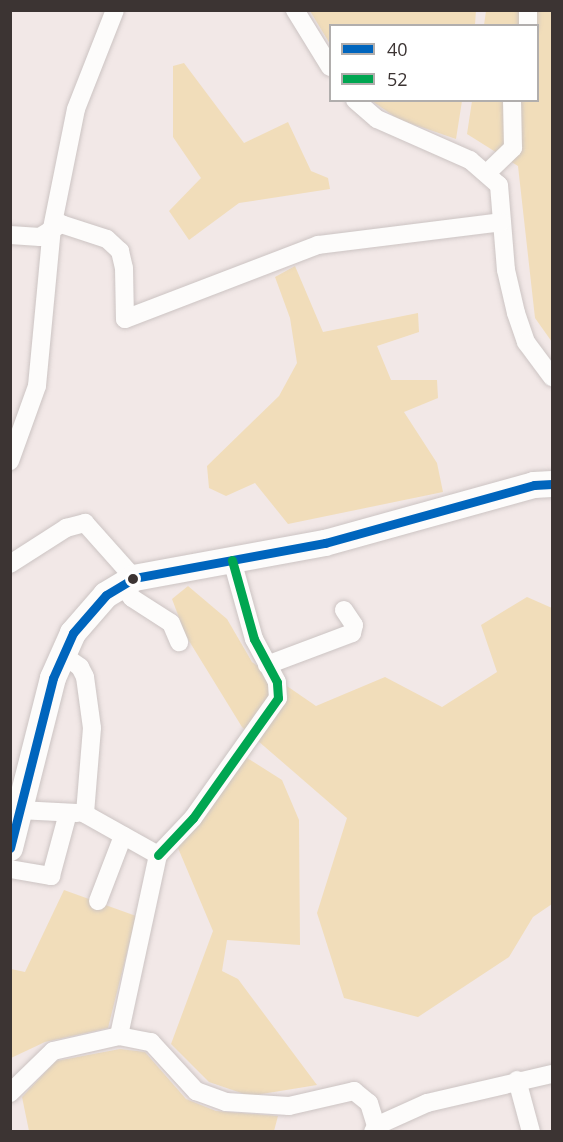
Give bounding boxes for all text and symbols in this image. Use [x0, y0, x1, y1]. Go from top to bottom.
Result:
legend [329, 24, 539, 102]
text: 40 [387, 37, 408, 61]
text: 52 [387, 67, 408, 91]
unlabelled marker [127, 573, 139, 585]

